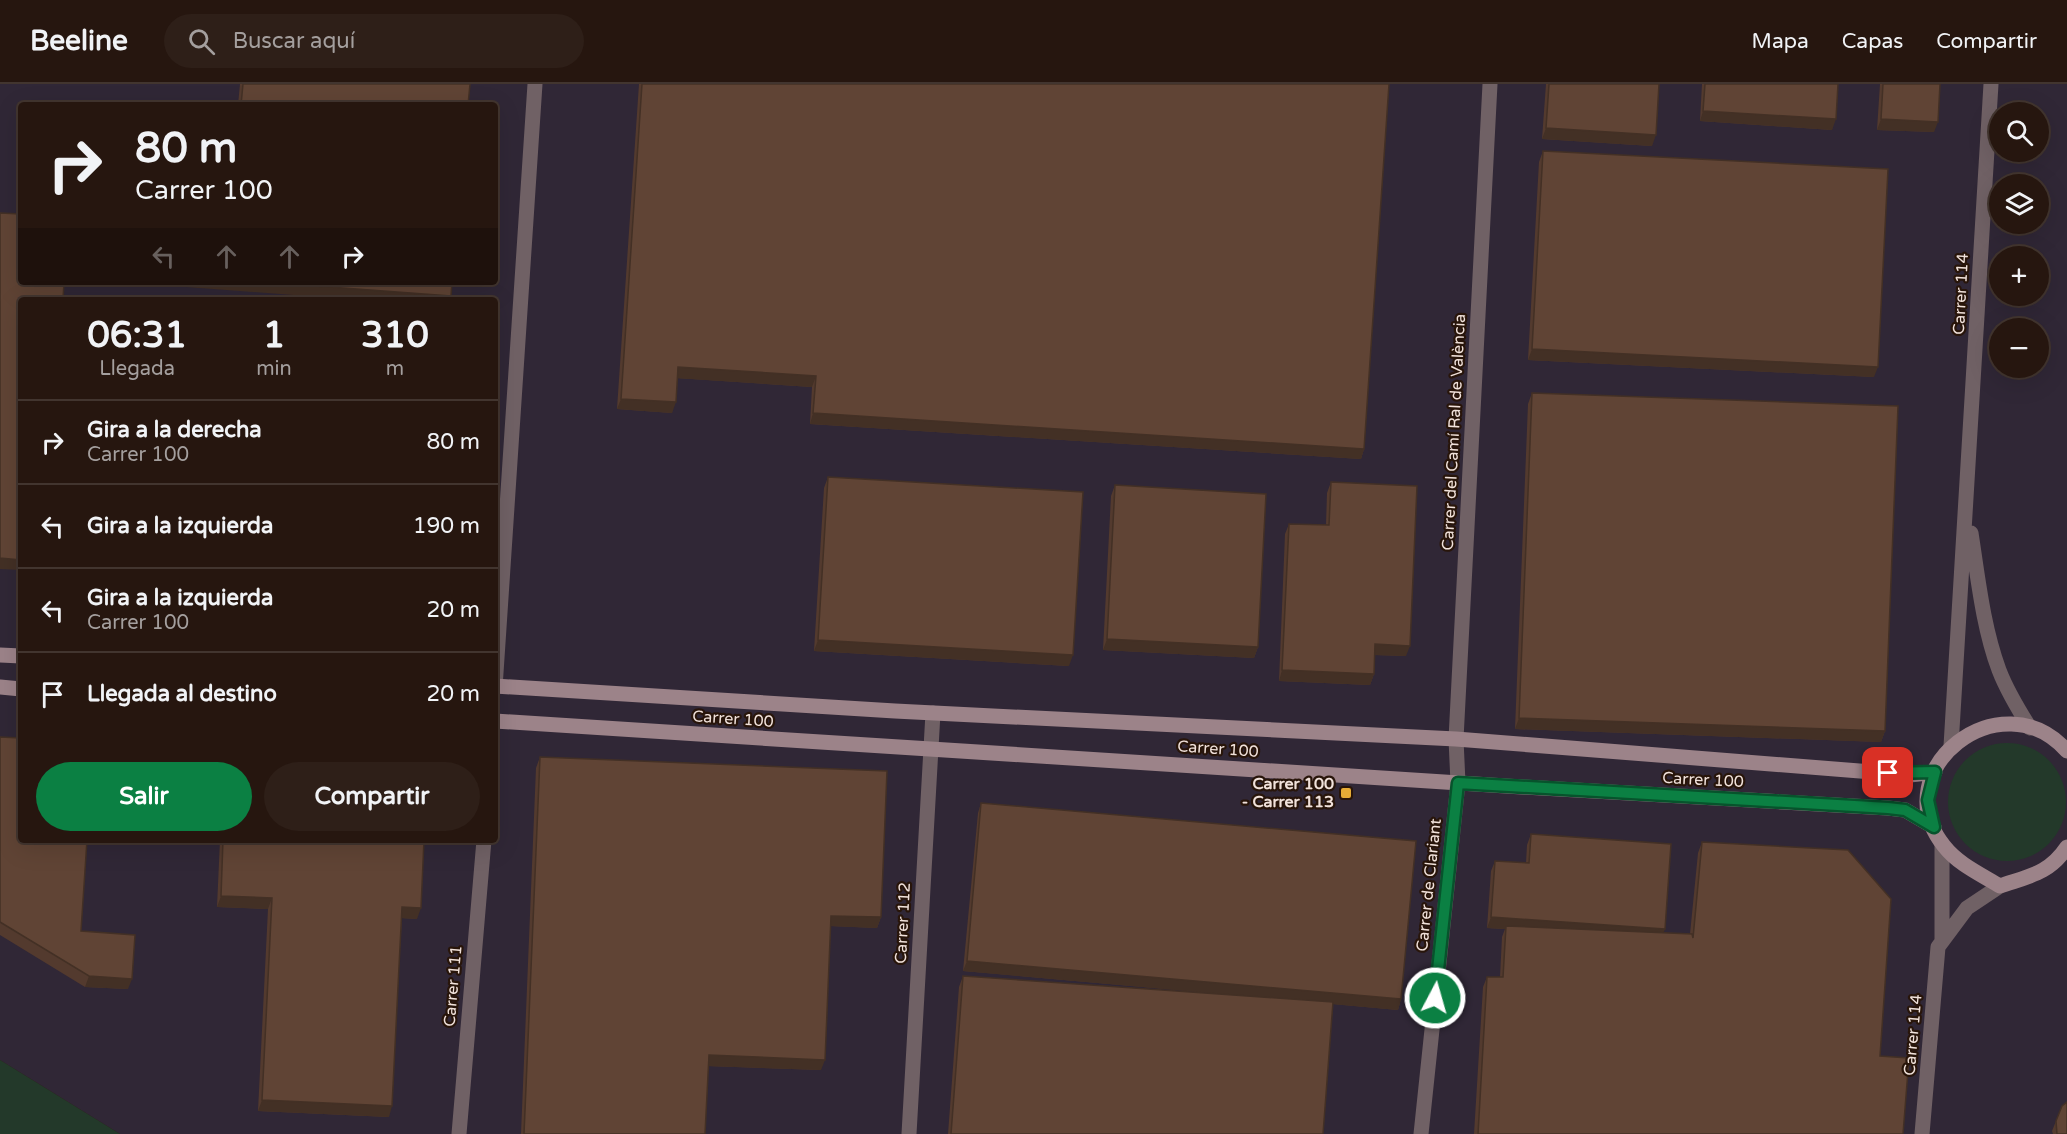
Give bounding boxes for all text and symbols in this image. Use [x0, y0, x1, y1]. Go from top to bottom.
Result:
search box [164, 14, 584, 68]
text: Beeline [30, 24, 128, 58]
icon: search [185, 25, 218, 58]
text: Buscar aquí [233, 28, 355, 54]
text: Mapa [1752, 29, 1809, 54]
text: Capas [1842, 29, 1903, 54]
text: Compartir [1936, 29, 2037, 54]
map controls [1989, 102, 2049, 378]
button: search [1989, 102, 2049, 162]
text: 80 m [135, 123, 237, 174]
icon: right [36, 126, 114, 204]
text: Carrer 100 [135, 174, 273, 207]
button: layers [1989, 174, 2049, 234]
icon: left [147, 240, 180, 273]
icon: ahead [210, 240, 243, 273]
icon: ahead [273, 240, 306, 273]
icon: right [336, 240, 369, 273]
button: + [1989, 246, 2049, 306]
street label: Carrer 114 [1949, 253, 1973, 335]
street label: Carrer del Camí Ral de València [1438, 313, 1470, 551]
text: 06:31 [87, 314, 187, 357]
text: 1 [263, 314, 285, 357]
text: 310 [361, 314, 429, 357]
button: − [1989, 318, 2049, 378]
text: Llegada [99, 357, 175, 381]
text: min [256, 357, 292, 381]
text: m [386, 357, 404, 381]
text: Gira a la derecha [87, 417, 262, 443]
icon: right [36, 426, 69, 459]
text: 80 m [426, 429, 480, 455]
text: Carrer 100 [87, 443, 189, 467]
icon: left [36, 510, 69, 543]
text: Gira a la izquierda [87, 513, 273, 539]
text: 190 m [413, 513, 480, 539]
text: Gira a la izquierda [87, 585, 273, 611]
icon: left [36, 594, 69, 627]
text: 20 m [426, 597, 480, 623]
text: Carrer 100 [87, 611, 189, 635]
icon: arrive [36, 678, 69, 711]
text: Llegada al destino [87, 681, 277, 707]
text: 20 m [426, 681, 480, 707]
street label: Carrer 100 [692, 706, 774, 732]
street label: Carrer 100 [1177, 736, 1259, 762]
pin [1862, 747, 1913, 798]
icon: arrive [1871, 756, 1904, 789]
button: Salir [36, 762, 252, 831]
button: Compartir [264, 762, 480, 831]
street label: Carrer 100 [1662, 768, 1744, 792]
place label: Carrer 100 - Carrer 113 [1242, 774, 1334, 812]
marker: Carrer 100 - Carrer 113 [1339, 786, 1353, 800]
street label: Carrer de Clariant [1412, 817, 1446, 953]
street label: Carrer 112 [891, 882, 915, 964]
street label: Carrer 111 [439, 944, 467, 1028]
position arrow [1403, 966, 1467, 1030]
street label: Carrer 114 [1899, 993, 1927, 1077]

